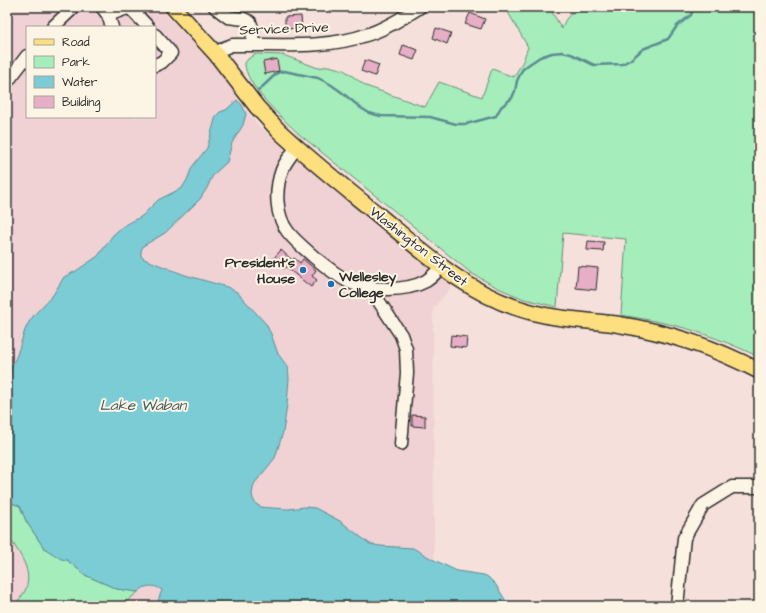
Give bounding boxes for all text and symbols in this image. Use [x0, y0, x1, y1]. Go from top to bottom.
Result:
street label: Service Drive [239, 17, 330, 41]
legend [26, 26, 156, 118]
text: Road [62, 34, 90, 51]
text: Park [62, 54, 90, 71]
text: Water [62, 74, 98, 91]
text: Building [62, 94, 100, 112]
street label: Washington Street [365, 202, 472, 292]
place label: President's House [225, 253, 295, 289]
marker: President's House [298, 265, 308, 275]
place label: Wellesley College [338, 267, 397, 304]
marker: Wellesley College [326, 279, 336, 289]
water label: Lake Waban [100, 395, 188, 416]

